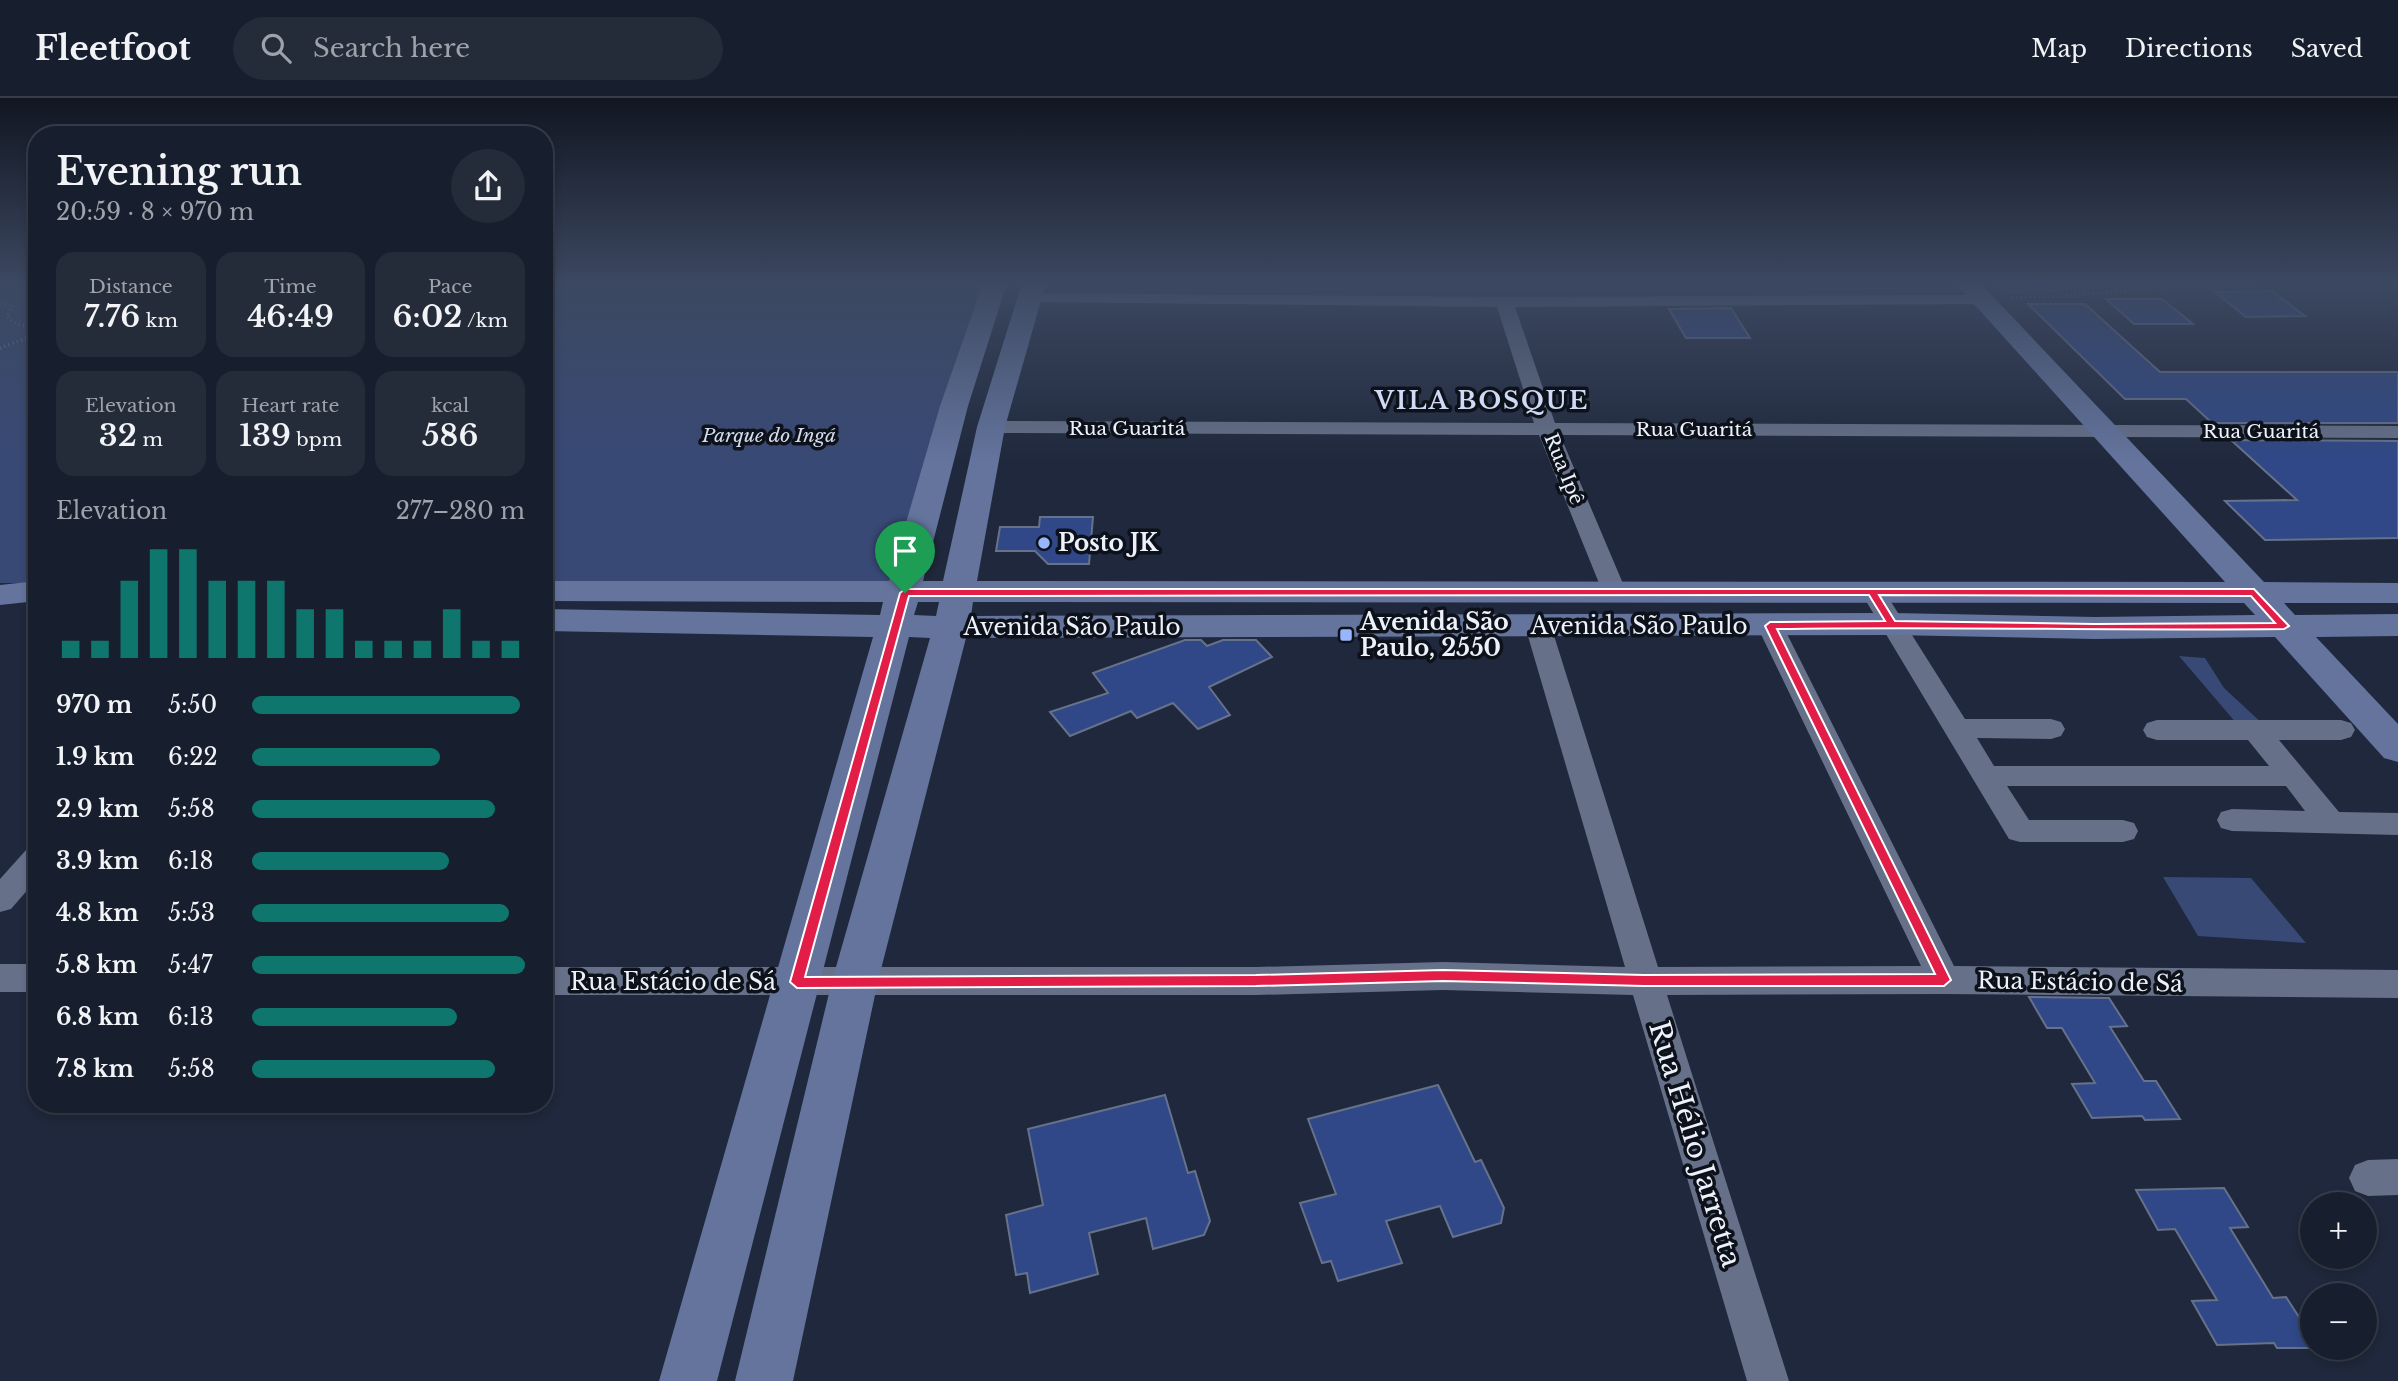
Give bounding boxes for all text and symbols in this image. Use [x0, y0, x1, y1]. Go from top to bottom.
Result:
search box [233, 17, 723, 80]
text: Fleetfoot [35, 28, 191, 69]
icon: search [257, 29, 295, 67]
text: Search here [313, 32, 470, 64]
text: Map [2031, 34, 2087, 63]
text: Directions [2125, 34, 2253, 63]
text: Saved [2291, 34, 2363, 63]
text: Evening run [56, 148, 302, 195]
button: share [451, 149, 525, 223]
text: 20:59 · 8 × 970 m [56, 198, 254, 226]
text: Distance [89, 275, 173, 298]
text: Time [264, 275, 317, 298]
text: Pace [428, 275, 472, 298]
text: 7.76 [84, 298, 140, 335]
text: 46:49 [247, 298, 334, 335]
text: 6:02 [392, 298, 462, 335]
text: km [140, 309, 178, 332]
text: /km [462, 309, 508, 332]
district label: VILA BOSQUE [1374, 386, 1589, 415]
text: Elevation [85, 394, 177, 417]
text: Heart rate [242, 394, 339, 417]
text: kcal [431, 394, 469, 417]
text: 32 [99, 417, 137, 454]
text: 139 [239, 417, 291, 454]
text: 586 [422, 417, 478, 454]
street label: Rua Guaritá [1069, 417, 1186, 440]
street label: Rua Guaritá [1636, 418, 1753, 441]
street label: Rua Guaritá [2203, 420, 2320, 443]
park label: Parque do Ingá [701, 424, 836, 447]
text: m [137, 428, 163, 451]
text: bpm [291, 428, 342, 451]
street label: Rua Ipê [1539, 430, 1589, 508]
text: Elevation [56, 497, 167, 525]
text: 277–280 m [396, 497, 525, 525]
pin [875, 521, 935, 593]
place label: Posto JK [1058, 529, 1159, 557]
icon: arrive [886, 532, 924, 570]
marker: Posto JK [1036, 535, 1052, 551]
place label: Avenida São Paulo, 2550 [1359, 608, 1509, 662]
street label: Avenida São Paulo [1530, 612, 1747, 640]
street label: Avenida São Paulo [963, 613, 1180, 641]
marker: Avenida São Paulo, 2550 [1338, 627, 1354, 643]
text: 970 m [56, 691, 132, 719]
text: 5:50 [168, 691, 217, 719]
text: 1.9 km [56, 743, 134, 771]
text: 6:22 [168, 743, 218, 771]
text: 2.9 km [56, 795, 139, 823]
text: 5:58 [168, 795, 215, 823]
text: 3.9 km [56, 847, 139, 875]
text: 6:18 [168, 847, 214, 875]
text: 4.8 km [56, 899, 139, 927]
text: 5:53 [168, 899, 215, 927]
text: 5.8 km [56, 951, 137, 979]
text: 5:47 [168, 951, 213, 979]
street label: Rua Estácio de Sá [1977, 966, 2183, 998]
street label: Rua Estácio de Sá [570, 968, 776, 996]
text: 6.8 km [56, 1003, 139, 1031]
text: 6:13 [168, 1003, 214, 1031]
street label: Rua Hélio Jarretta [1641, 1017, 1749, 1272]
text: 7.8 km [56, 1055, 134, 1083]
text: 5:58 [168, 1055, 215, 1083]
map controls [2300, 1192, 2377, 1360]
button: + [2300, 1192, 2377, 1269]
button: − [2300, 1283, 2377, 1360]

